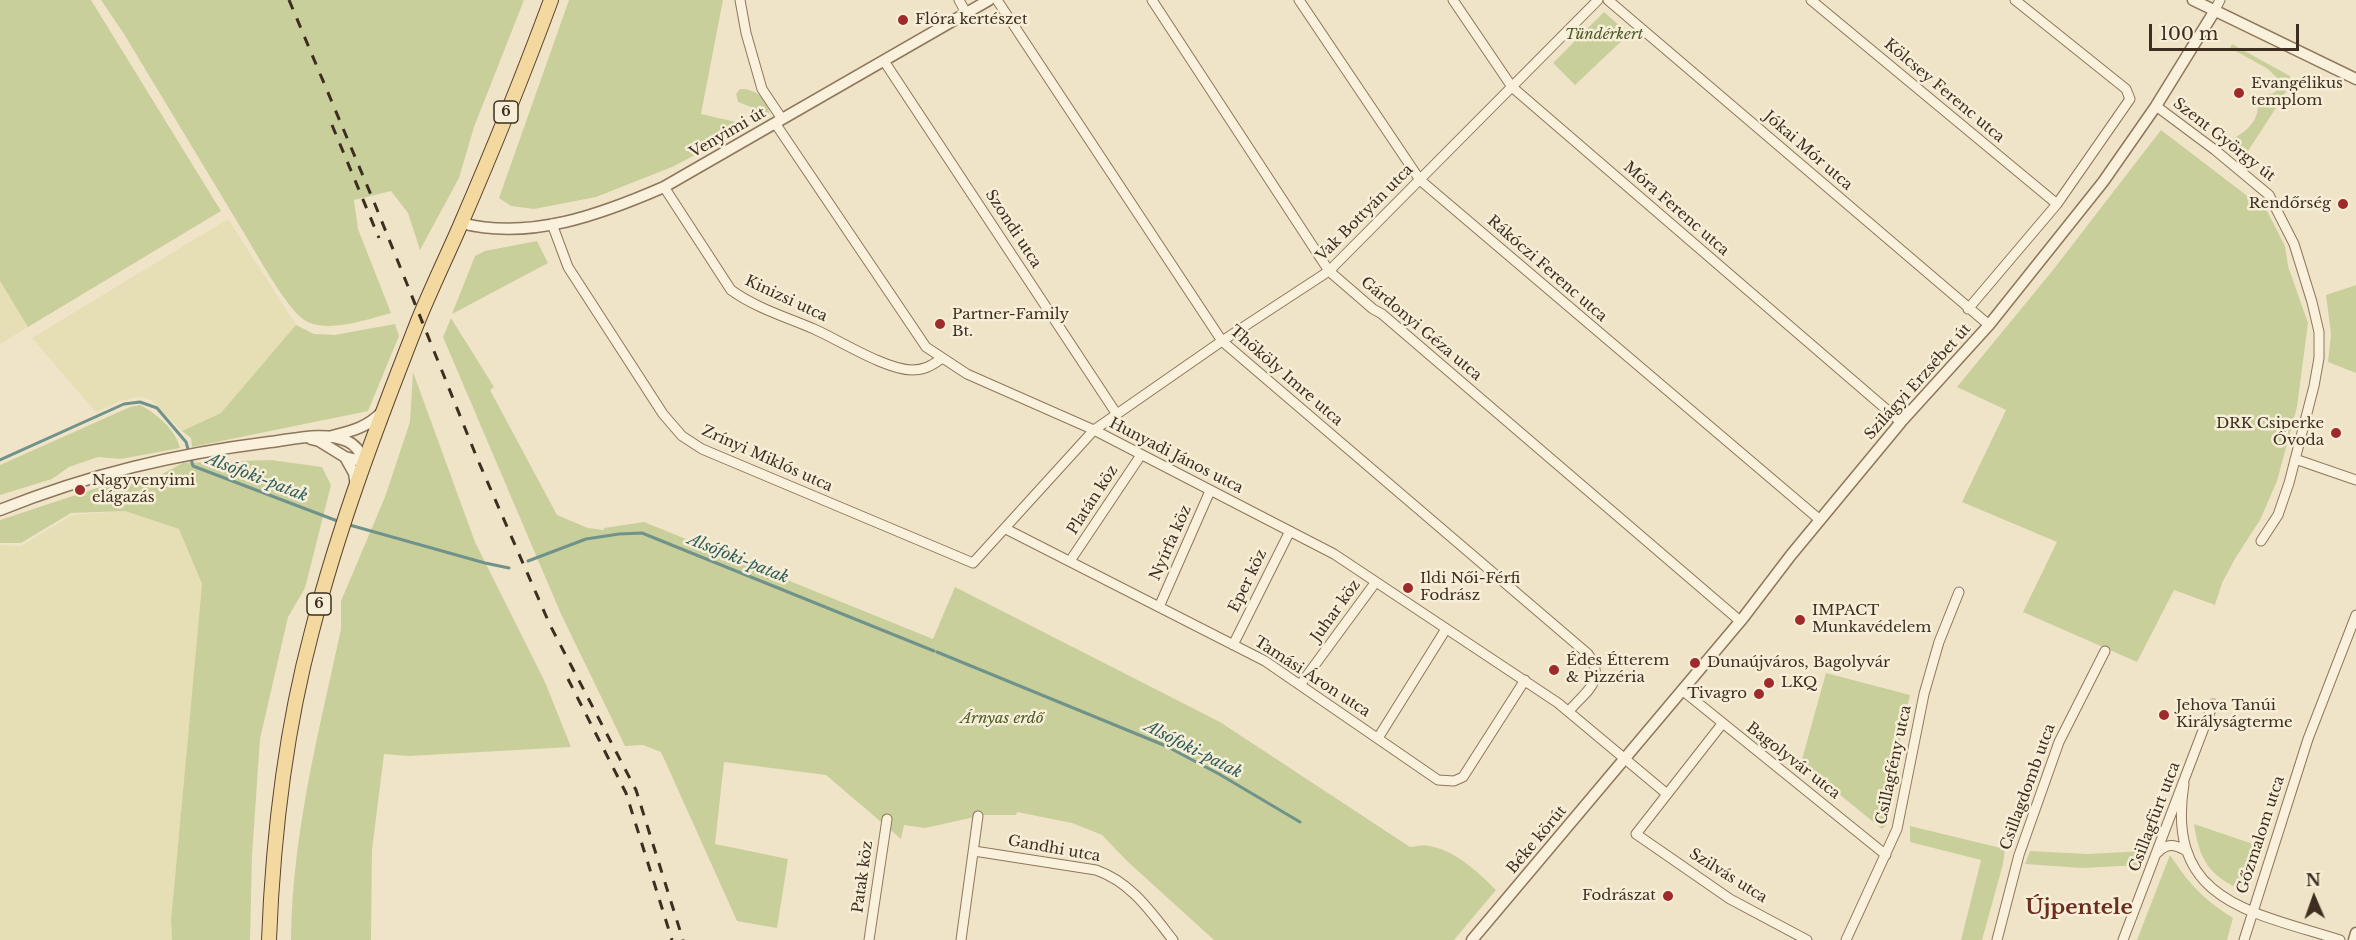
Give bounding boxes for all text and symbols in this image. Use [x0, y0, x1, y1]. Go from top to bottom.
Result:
place label: Flóra kertészet [915, 11, 1028, 29]
scale bar [2152, 12, 2302, 50]
marker: Flóra kertészet [896, 13, 910, 27]
text: 100 m [2160, 23, 2218, 45]
park label: Tündérkert [1565, 26, 1643, 44]
street label: Kölcsey Ferenc utca [1880, 35, 2008, 147]
place label: Evangélikus templom [2251, 75, 2343, 110]
marker: Evangélikus templom [2232, 86, 2246, 100]
street label: Szent György út [2169, 95, 2279, 185]
road number: 6 [494, 101, 518, 123]
street label: Venyimi út [687, 104, 769, 162]
street label: Jókai Mór utca [1760, 108, 1856, 194]
street label: Móra Ferenc utca [1620, 158, 1732, 260]
street label: Vak Bottyán utca [1313, 161, 1417, 265]
street label: Szondi utca [981, 186, 1045, 272]
place label: Rendőrség [2249, 195, 2331, 213]
marker: Rendőrség [2336, 197, 2350, 211]
street label: Rákóczi Ferenc utca [1483, 212, 1611, 326]
street label: Kinizsi utca [742, 272, 830, 326]
street label: Gárdonyi Géza utca [1357, 273, 1485, 385]
place label: Partner-Family Bt. [952, 306, 1069, 341]
marker: Partner-Family Bt. [933, 317, 947, 331]
street label: Szilágyi Erzsébet út [1861, 320, 1975, 444]
street label: Thököly Imre utca [1226, 322, 1346, 430]
street label: Hunyadi János utca [1106, 414, 1246, 498]
place label: DRK Csiperke Óvoda [2216, 415, 2324, 450]
street label: Zrínyi Miklós utca [699, 422, 835, 496]
marker: DRK Csiperke Óvoda [2329, 426, 2343, 440]
water label: Alsófoki-patak [204, 450, 310, 506]
street label: Platán köz [1064, 462, 1122, 538]
place label: Nagyvenyimi elágazás [92, 472, 195, 507]
marker: Nagyvenyimi elágazás [73, 483, 87, 497]
street label: Nyírfa köz [1146, 503, 1196, 583]
water label: Alsófoki-patak [685, 530, 791, 588]
street label: Eper köz [1225, 547, 1271, 615]
place label: Ildi Női-Férfi Fodrász [1420, 570, 1520, 605]
street label: Juhar köz [1307, 576, 1365, 646]
marker: Ildi Női-Férfi Fodrász [1401, 581, 1415, 595]
road number: 6 [307, 593, 331, 615]
place label: IMPACT Munkavédelem [1812, 602, 1931, 637]
marker: IMPACT Munkavédelem [1793, 613, 1807, 627]
street label: Tamási Áron utca [1251, 633, 1373, 721]
place label: Édes Étterem & Pizzéria [1566, 652, 1669, 687]
place label: Dunaújváros, Bagolyvár [1707, 654, 1890, 672]
marker: Dunaújváros, Bagolyvár [1688, 656, 1702, 670]
marker: Édes Étterem & Pizzéria [1547, 663, 1561, 677]
place label: LKQ [1781, 674, 1817, 692]
marker: LKQ [1762, 676, 1776, 690]
place label: Tivagro [1687, 685, 1747, 703]
marker: Tivagro [1752, 687, 1766, 701]
place label: Jehova Tanúi Királyságterme [2176, 697, 2293, 732]
street label: Csillagfény utca [1873, 704, 1915, 826]
marker: Jehova Tanúi Királyságterme [2157, 708, 2171, 722]
park label: Árnyas erdő [960, 710, 1044, 728]
water label: Alsófoki-patak [1141, 717, 1245, 783]
street label: Bagolyvár utca [1743, 719, 1843, 803]
street label: Csillagdomb utca [1997, 721, 2059, 853]
street label: Csillagfürt utca [2126, 759, 2184, 875]
street label: Gőzmalom utca [2233, 774, 2289, 896]
street label: Béke körút [1503, 802, 1571, 878]
street label: Gandhi utca [1006, 832, 1102, 866]
street label: Patak köz [849, 840, 877, 914]
street label: Szilvás utca [1686, 845, 1770, 907]
north arrow [2284, 868, 2344, 928]
text: N [2305, 870, 2321, 890]
place label: Fodrászat [1582, 887, 1656, 905]
marker: Fodrászat [1661, 889, 1675, 903]
district label: Újpentele [2025, 895, 2133, 921]

